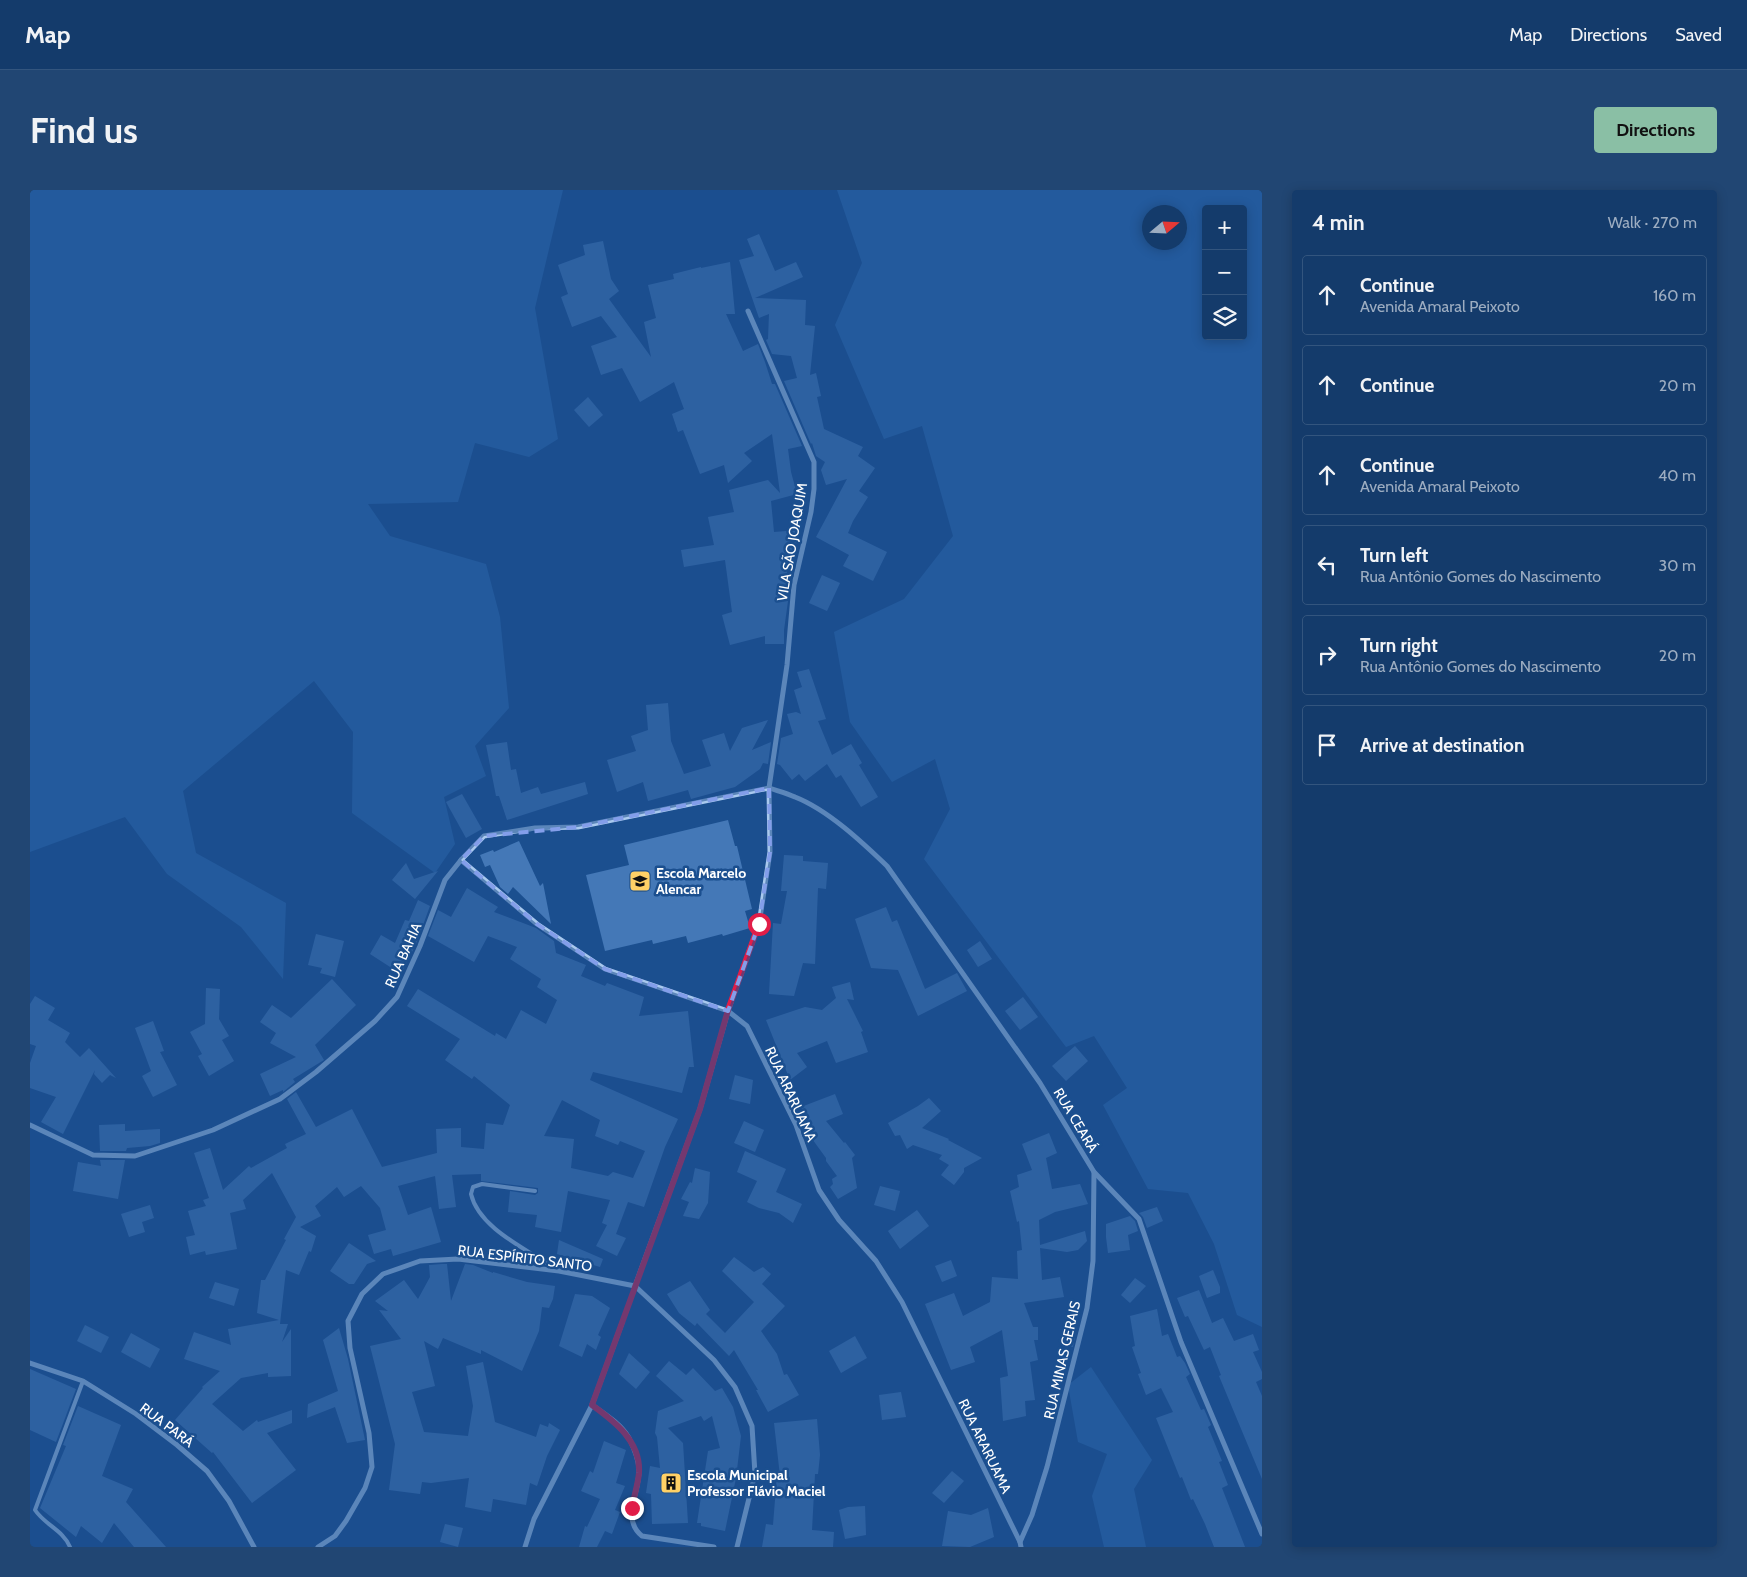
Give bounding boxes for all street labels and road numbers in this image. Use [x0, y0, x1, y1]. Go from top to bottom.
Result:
street label: VILA SÃO JOAQUIM [773, 481, 811, 603]
street label: RUA BAHIA [381, 919, 425, 990]
street label: RUA ARARUAMA [761, 1044, 821, 1145]
street label: RUA CEARÁ [1050, 1084, 1102, 1156]
street label: RUA ESPÍRITO SANTO [457, 1241, 593, 1275]
street label: RUA MINAS GERAIS [1040, 1299, 1084, 1421]
street label: RUA ARARUAMA [954, 1396, 1016, 1496]
street label: RUA PARÁ [136, 1399, 198, 1451]

